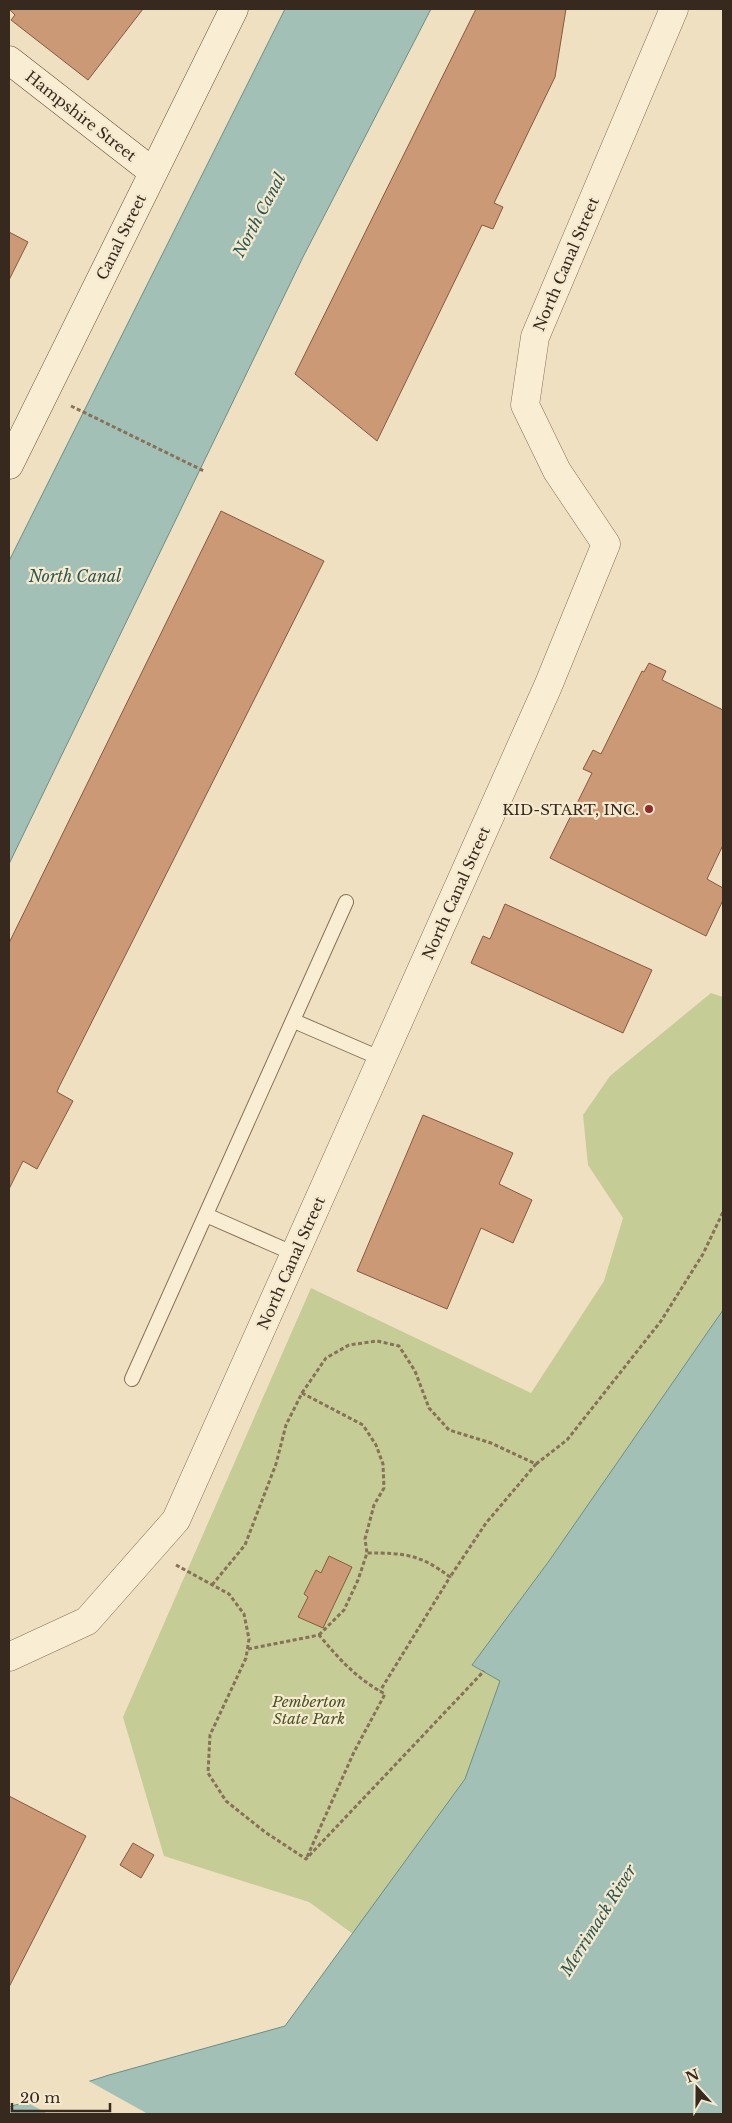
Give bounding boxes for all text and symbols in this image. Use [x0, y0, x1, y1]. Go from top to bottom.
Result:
street label: Hampshire Street [22, 67, 141, 165]
water label: North Canal [228, 169, 290, 261]
street label: Canal Street [92, 191, 150, 283]
street label: North Canal Street [529, 194, 603, 334]
water label: North Canal [28, 566, 122, 586]
place label: KID-START, INC. [502, 800, 639, 819]
marker: KID-START, INC. [643, 803, 655, 815]
street label: North Canal Street [418, 823, 494, 962]
street label: North Canal Street [253, 1193, 329, 1332]
park label: Pemberton State Park [271, 1692, 346, 1728]
water label: Merrimack River [555, 1860, 641, 1980]
north arrow [672, 2063, 722, 2113]
text: N [683, 2065, 702, 2087]
scale bar [12, 2080, 110, 2112]
text: 20 m [20, 2088, 60, 2107]

